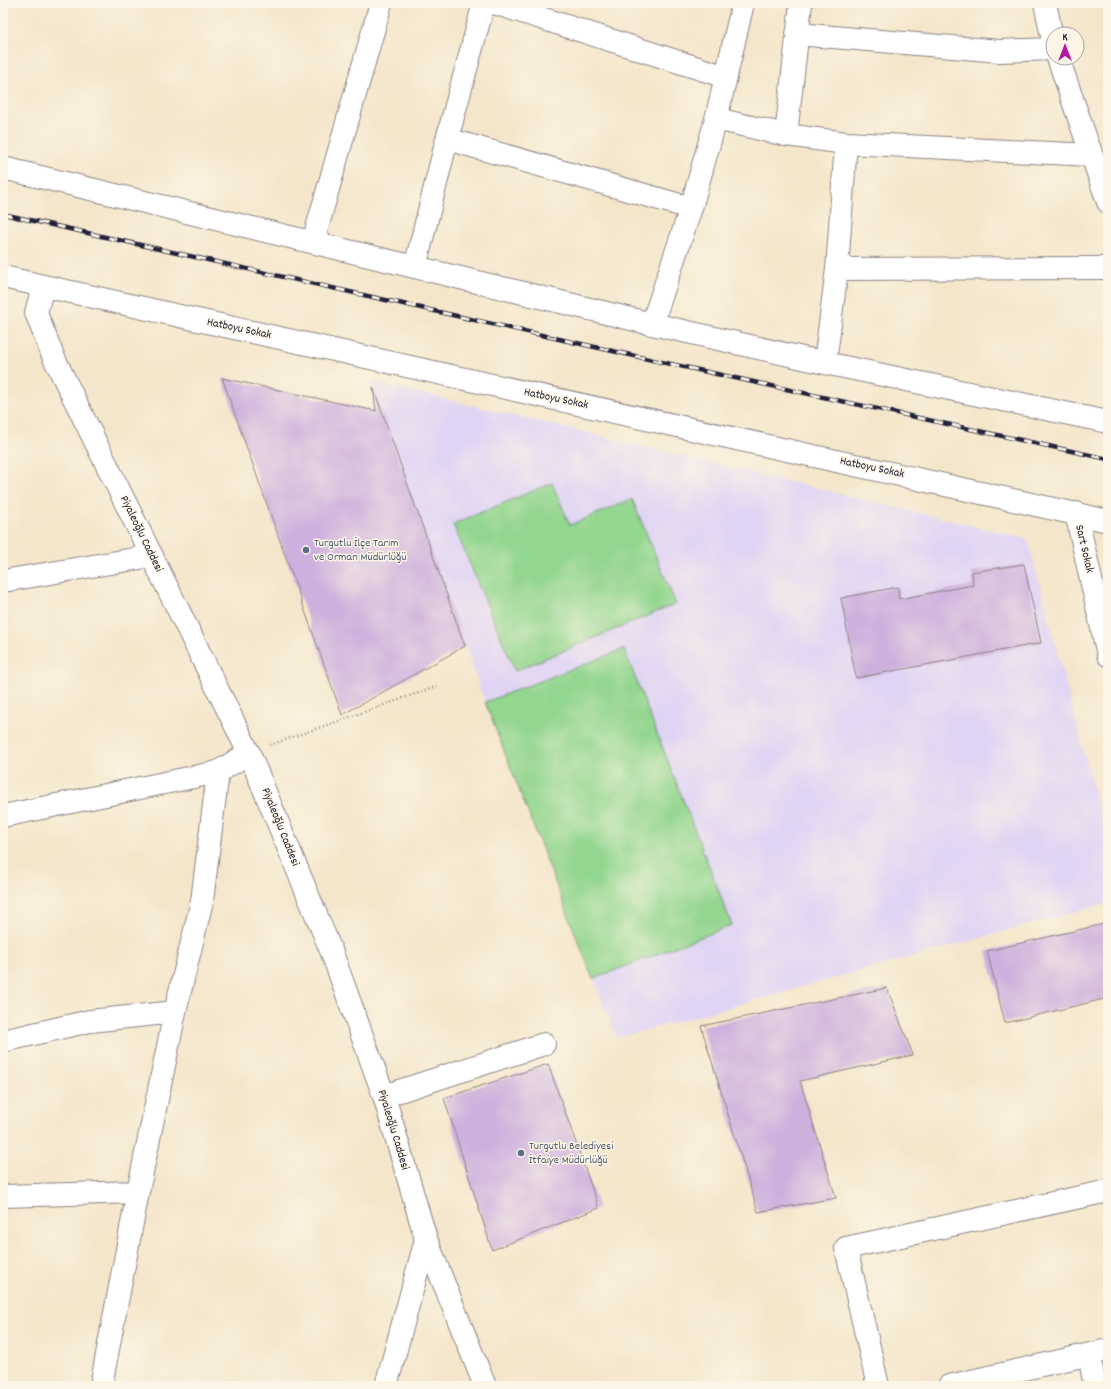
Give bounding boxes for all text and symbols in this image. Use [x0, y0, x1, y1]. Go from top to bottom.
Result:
north arrow [1045, 26, 1085, 66]
text: K [1062, 30, 1068, 46]
street label: Hatboyu Sokak [205, 314, 273, 344]
street label: Hatboyu Sokak [522, 384, 590, 414]
street label: Hatboyu Sokak [838, 453, 906, 483]
street label: Piyaleoğlu Caddesi [115, 493, 167, 575]
street label: Sart Sokak [1070, 523, 1098, 575]
place label: Turgutlu İlçe Tarım ve Orman Müdürlüğü [314, 535, 406, 566]
marker: Turgutlu İlçe Tarım ve Orman Müdürlüğü [301, 545, 311, 555]
street label: Piyaleoğlu Caddesi [257, 785, 303, 869]
street label: Piyaleoğlu Caddesi [373, 1088, 413, 1172]
place label: Turgutlu Belediyesi İtfaiye Müdürlüğü [529, 1138, 613, 1169]
marker: Turgutlu Belediyesi İtfaiye Müdürlüğü [516, 1148, 526, 1158]

